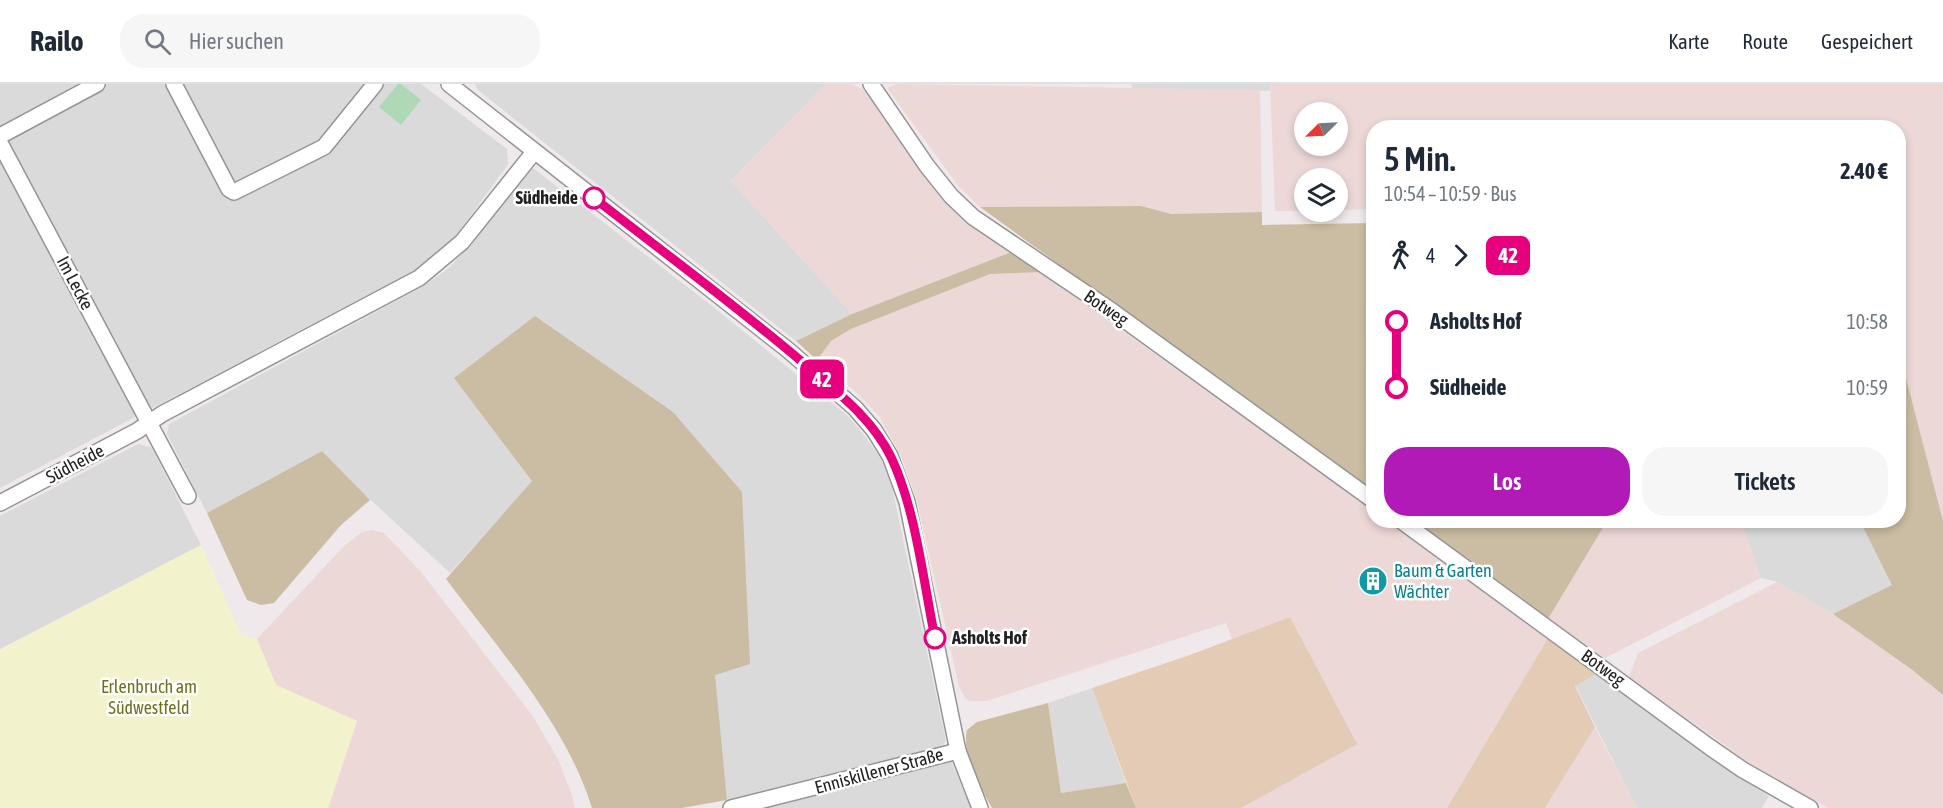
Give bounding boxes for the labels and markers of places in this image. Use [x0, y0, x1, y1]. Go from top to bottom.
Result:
place label: Südheide [515, 187, 578, 208]
marker: Südheide [583, 187, 605, 209]
place label: Baum & Garten Wächter [1394, 560, 1492, 602]
building icon: Baum & Garten Wächter [1357, 565, 1389, 597]
marker: Asholts Hof [924, 627, 946, 649]
place label: Asholts Hof [951, 627, 1028, 648]

